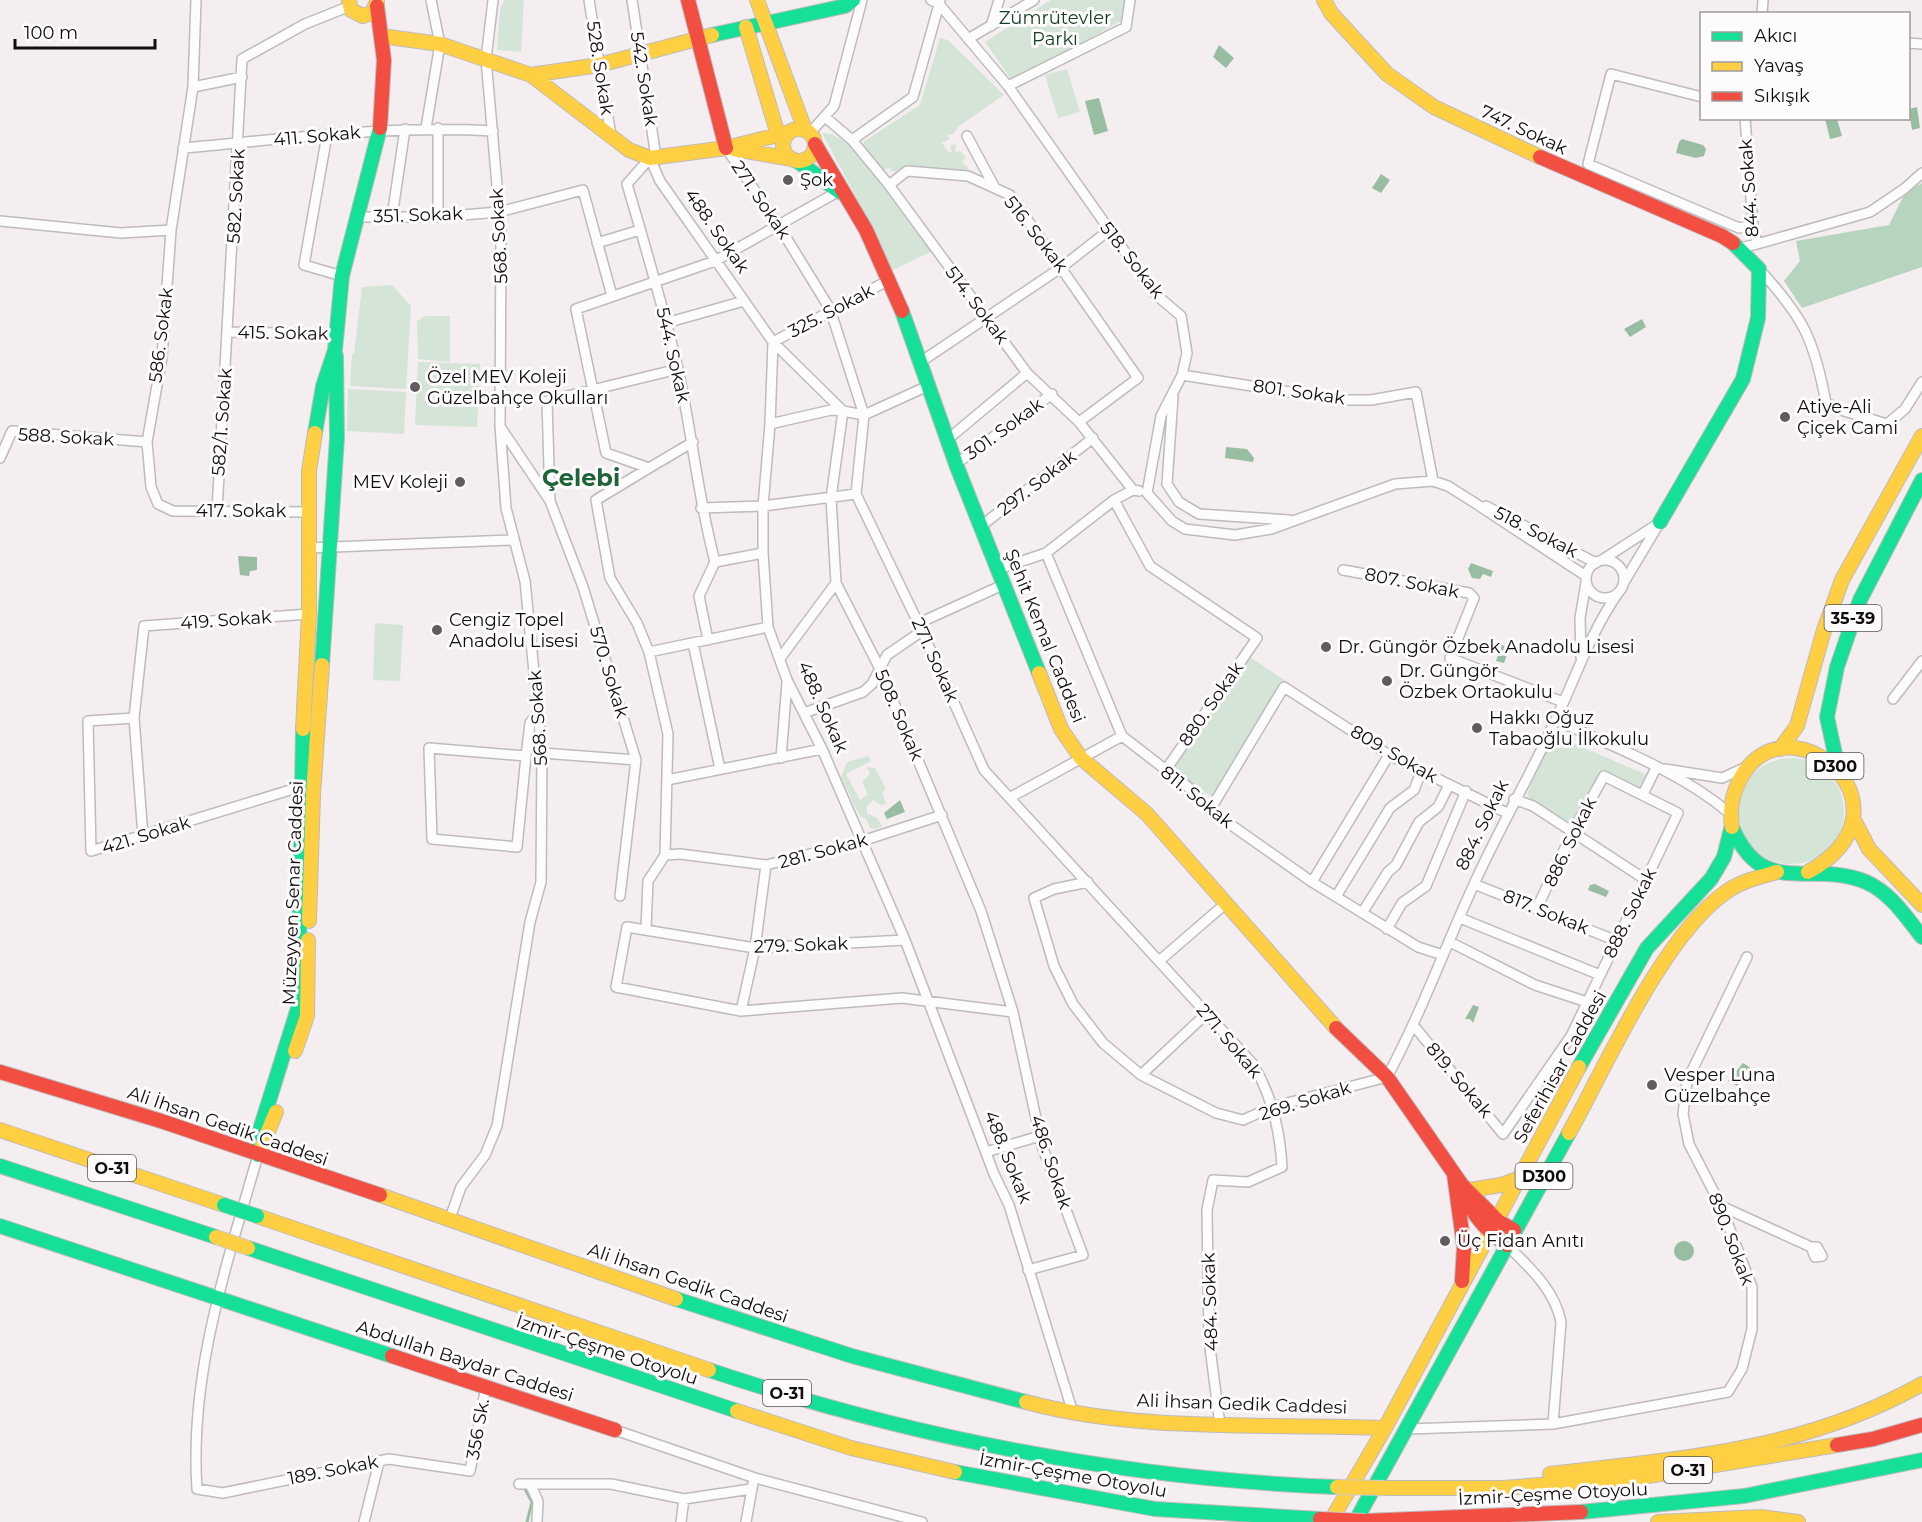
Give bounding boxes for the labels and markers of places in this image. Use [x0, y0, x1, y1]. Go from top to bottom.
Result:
place label: Şok [800, 169, 833, 191]
marker: Şok [781, 173, 795, 187]
place label: Özel MEV Koleji Güzelbahçe Okulları [427, 366, 608, 409]
marker: Özel MEV Koleji Güzelbahçe Okulları [408, 380, 422, 394]
place label: Atiye-Ali Çiçek Cami [1797, 396, 1898, 439]
marker: Atiye-Ali Çiçek Cami [1778, 410, 1792, 424]
place label: MEV Koleji [353, 471, 448, 493]
marker: MEV Koleji [453, 475, 467, 489]
place label: Cengiz Topel Anadolu Lisesi [449, 609, 579, 652]
marker: Cengiz Topel Anadolu Lisesi [430, 623, 444, 637]
place label: Dr. Güngör Özbek Anadolu Lisesi [1338, 636, 1635, 658]
marker: Dr. Güngör Özbek Anadolu Lisesi [1319, 640, 1333, 654]
place label: Dr. Güngör Özbek Ortaokulu [1399, 660, 1553, 703]
marker: Dr. Güngör Özbek Ortaokulu [1380, 674, 1394, 688]
place label: Hakkı Oğuz Tabaoğlu İlkokulu [1489, 707, 1649, 750]
marker: Hakkı Oğuz Tabaoğlu İlkokulu [1470, 721, 1484, 735]
place label: Vesper Luna Güzelbahçe [1664, 1064, 1776, 1107]
marker: Vesper Luna Güzelbahçe [1645, 1078, 1659, 1092]
place label: Üç Fidan Anıtı [1457, 1230, 1584, 1252]
marker: Üç Fidan Anıtı [1438, 1234, 1452, 1248]

